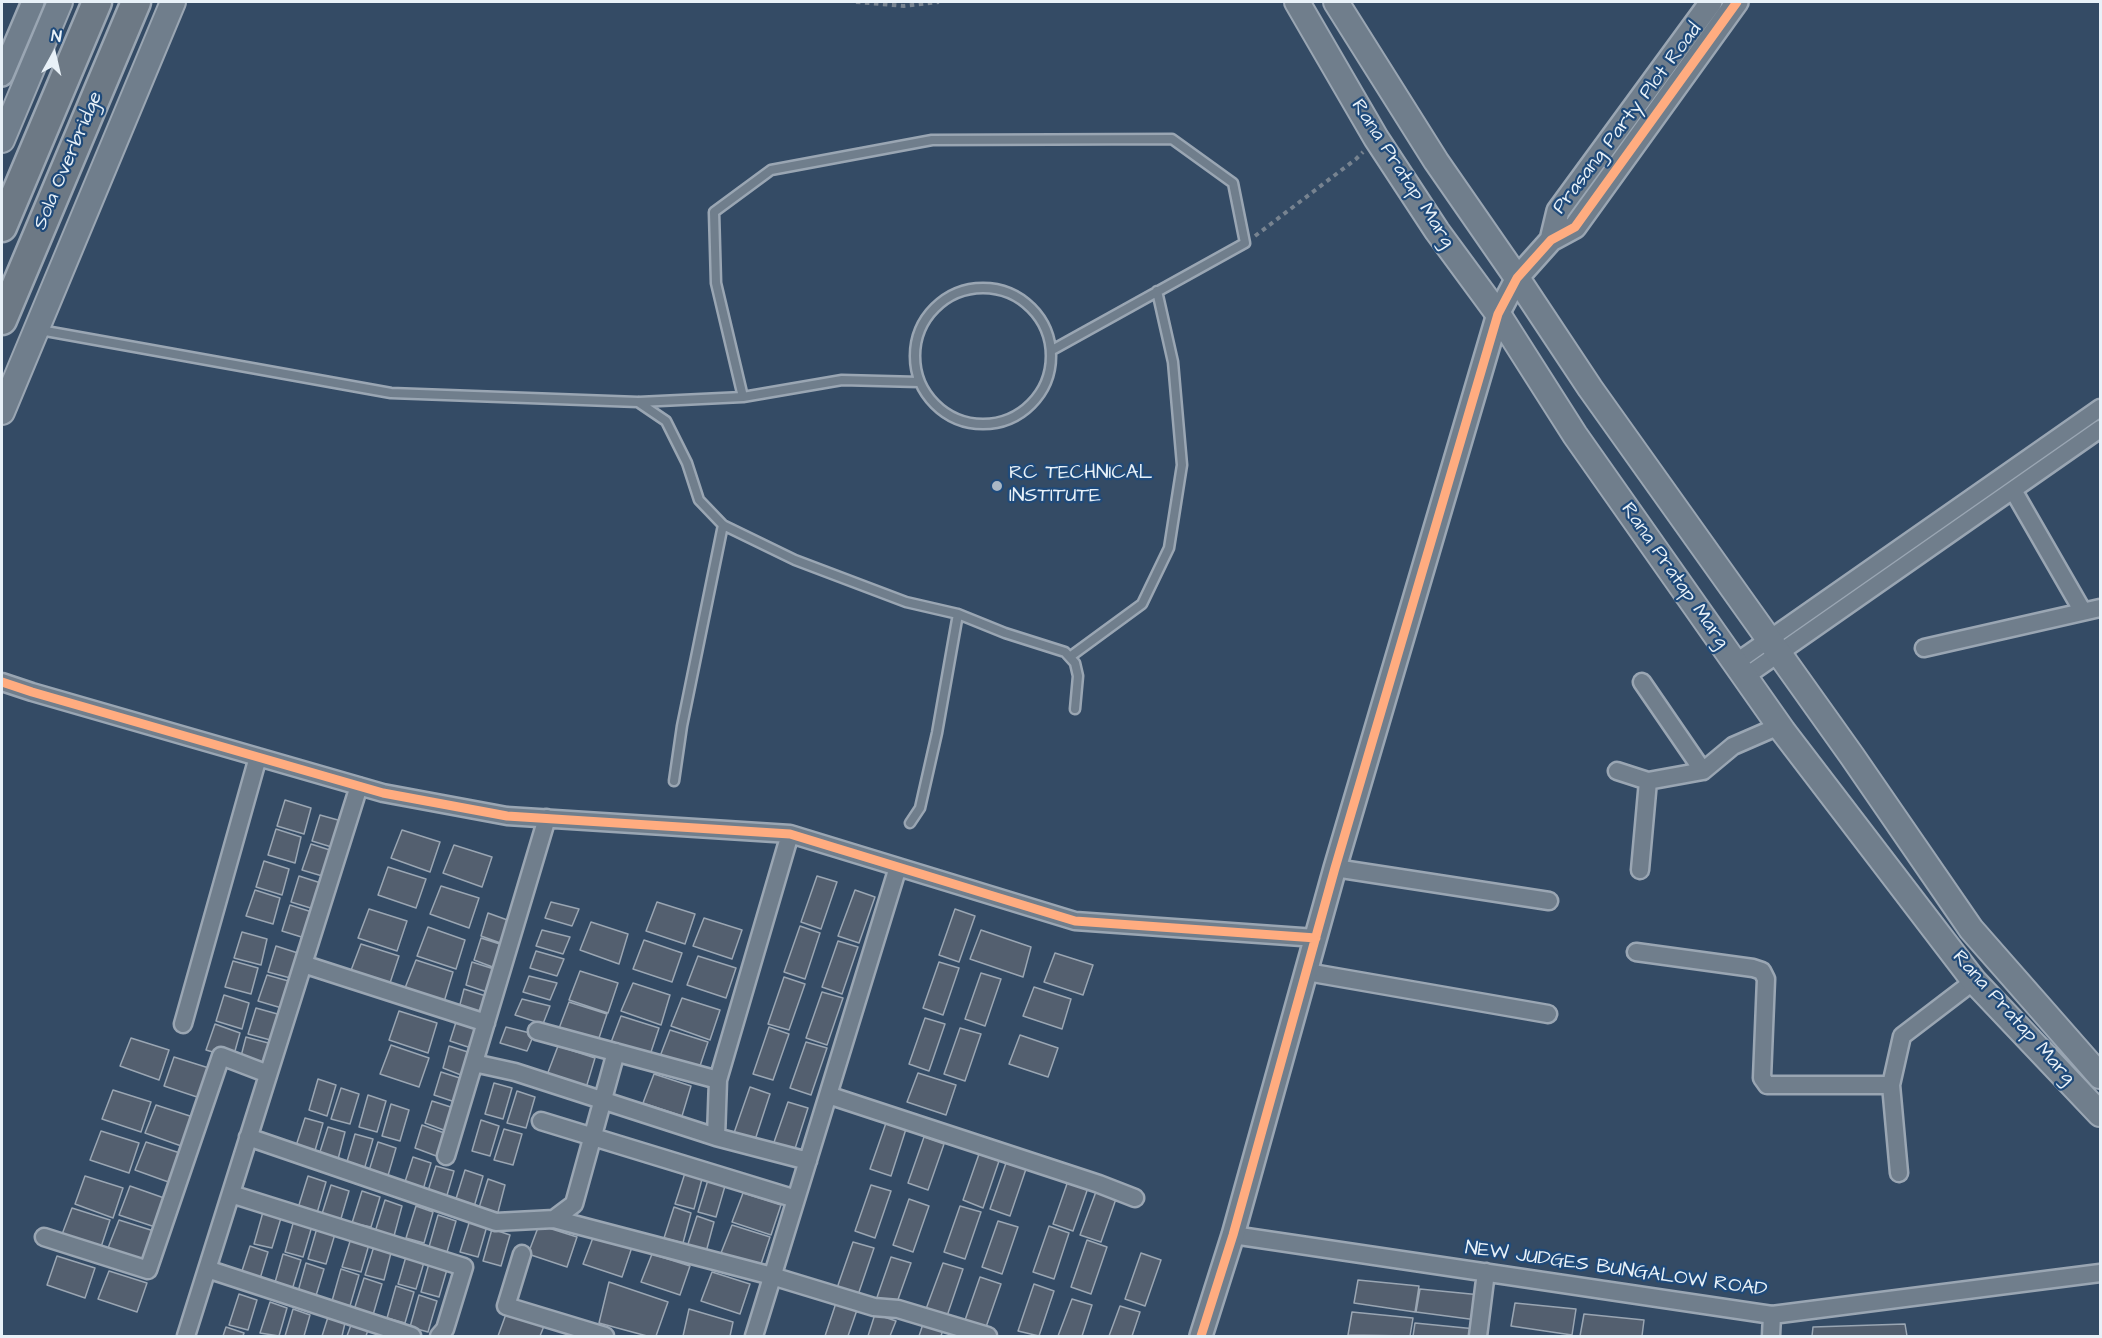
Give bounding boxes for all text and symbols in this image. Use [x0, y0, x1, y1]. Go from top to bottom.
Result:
street label: Prasang Party Plot Road [1548, 19, 1708, 219]
north arrow [24, 24, 84, 84]
text: N [50, 25, 63, 48]
street label: Sola Overbridge [29, 88, 109, 234]
street label: Rana Pratap Marg [1345, 95, 1459, 253]
place label: RC TECHNICAL INSTITUTE [1009, 462, 1152, 509]
marker: RC TECHNICAL INSTITUTE [990, 479, 1004, 493]
street label: Rana Pratap Marg [1615, 499, 1733, 653]
street label: Rana Pratap Marg [1947, 946, 2079, 1090]
street label: NEW JUDGES BUNGALOW ROAD [1463, 1237, 1769, 1303]

